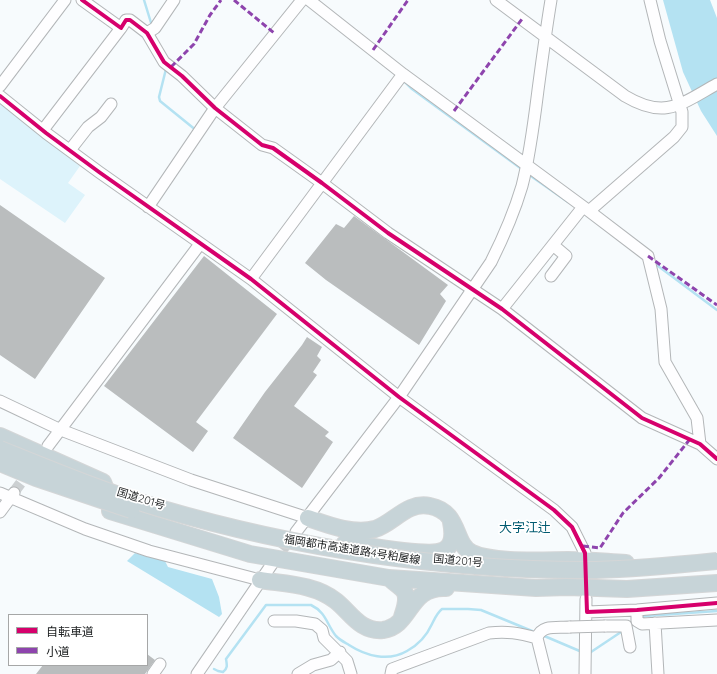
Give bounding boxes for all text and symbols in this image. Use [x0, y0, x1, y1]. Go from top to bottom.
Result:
street label: 国道201号 [115, 485, 167, 513]
district label: 大字江辻 [499, 520, 551, 536]
street label: 福岡都市高速道路4号粕屋線 [283, 533, 421, 567]
street label: 国道201号 [433, 552, 483, 570]
legend [8, 614, 148, 666]
text: 自転車道 [46, 624, 94, 639]
text: 小道 [46, 644, 70, 659]

